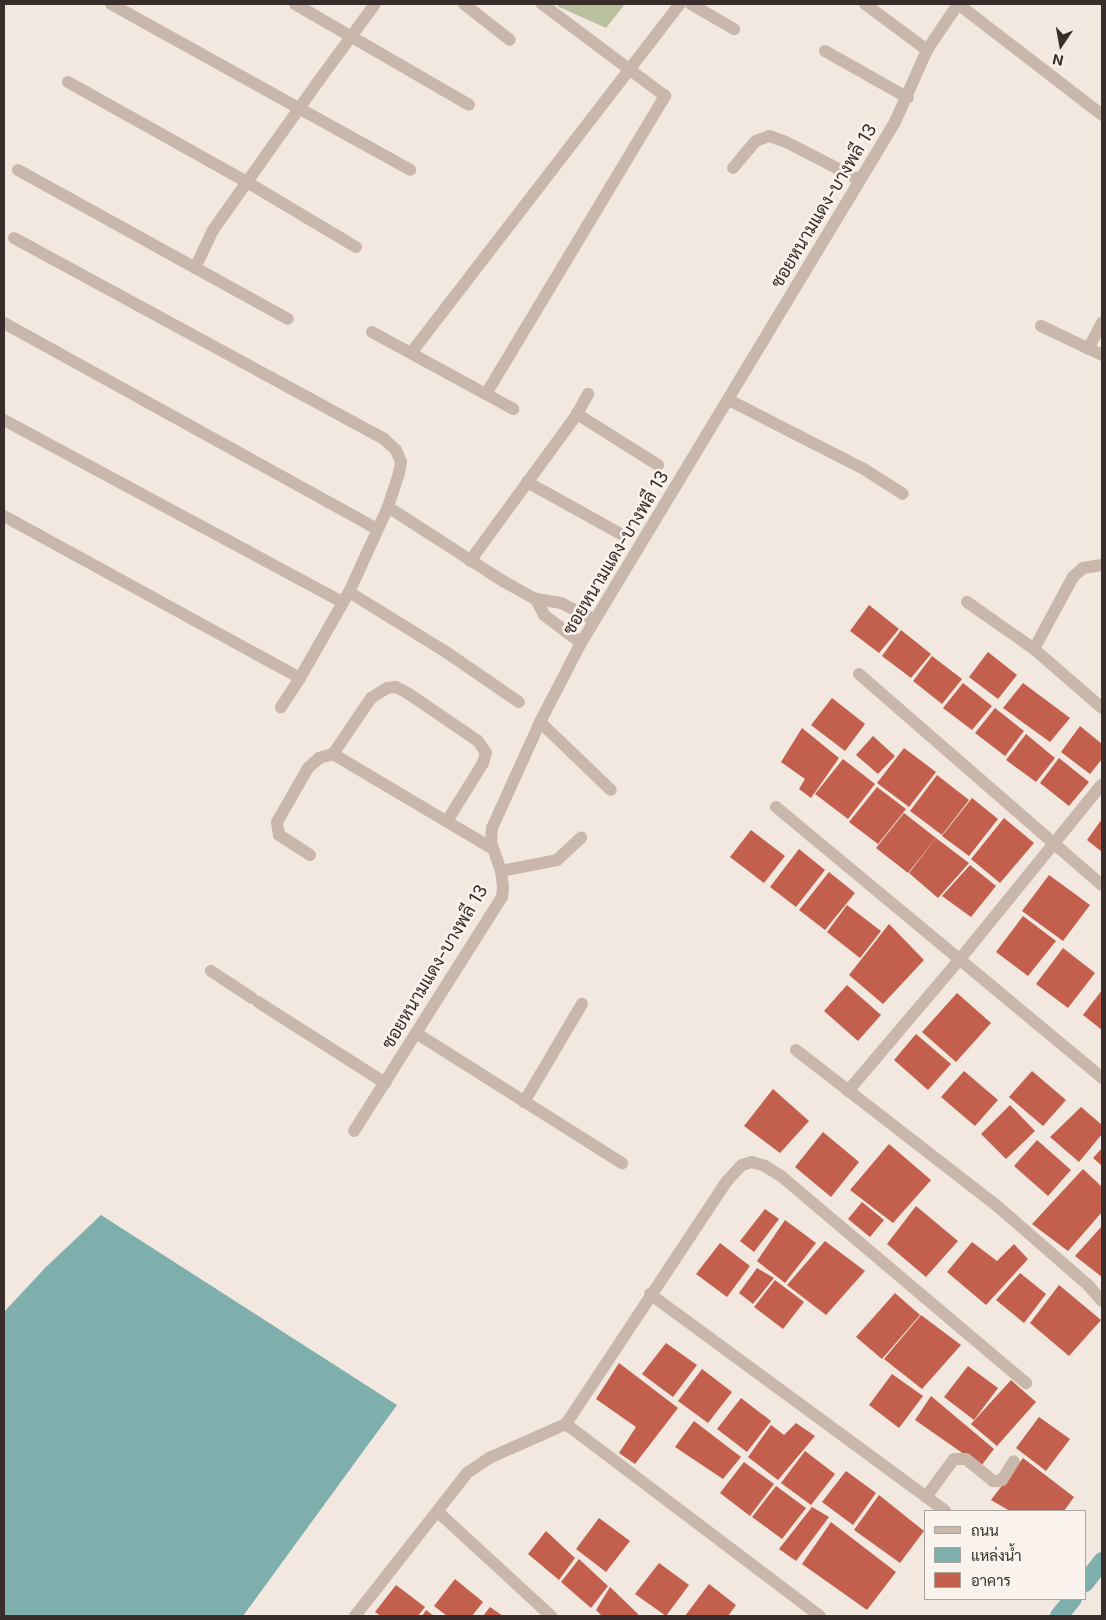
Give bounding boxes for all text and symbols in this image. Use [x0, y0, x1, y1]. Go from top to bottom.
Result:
north arrow [1036, 20, 1086, 70]
text: N [1051, 51, 1065, 70]
street label: ซอยหนามแดง-บางพลี 13 [766, 120, 882, 292]
street label: ซอยหนามแดง-บางพลี 13 [558, 467, 674, 639]
street label: ซอยหนามแดง-บางพลี 13 [377, 881, 493, 1053]
legend [924, 1510, 1086, 1600]
text: ถนน [971, 1521, 999, 1540]
text: แหล่งน้ำ [971, 1546, 1022, 1565]
text: อาคาร [971, 1571, 1011, 1590]

